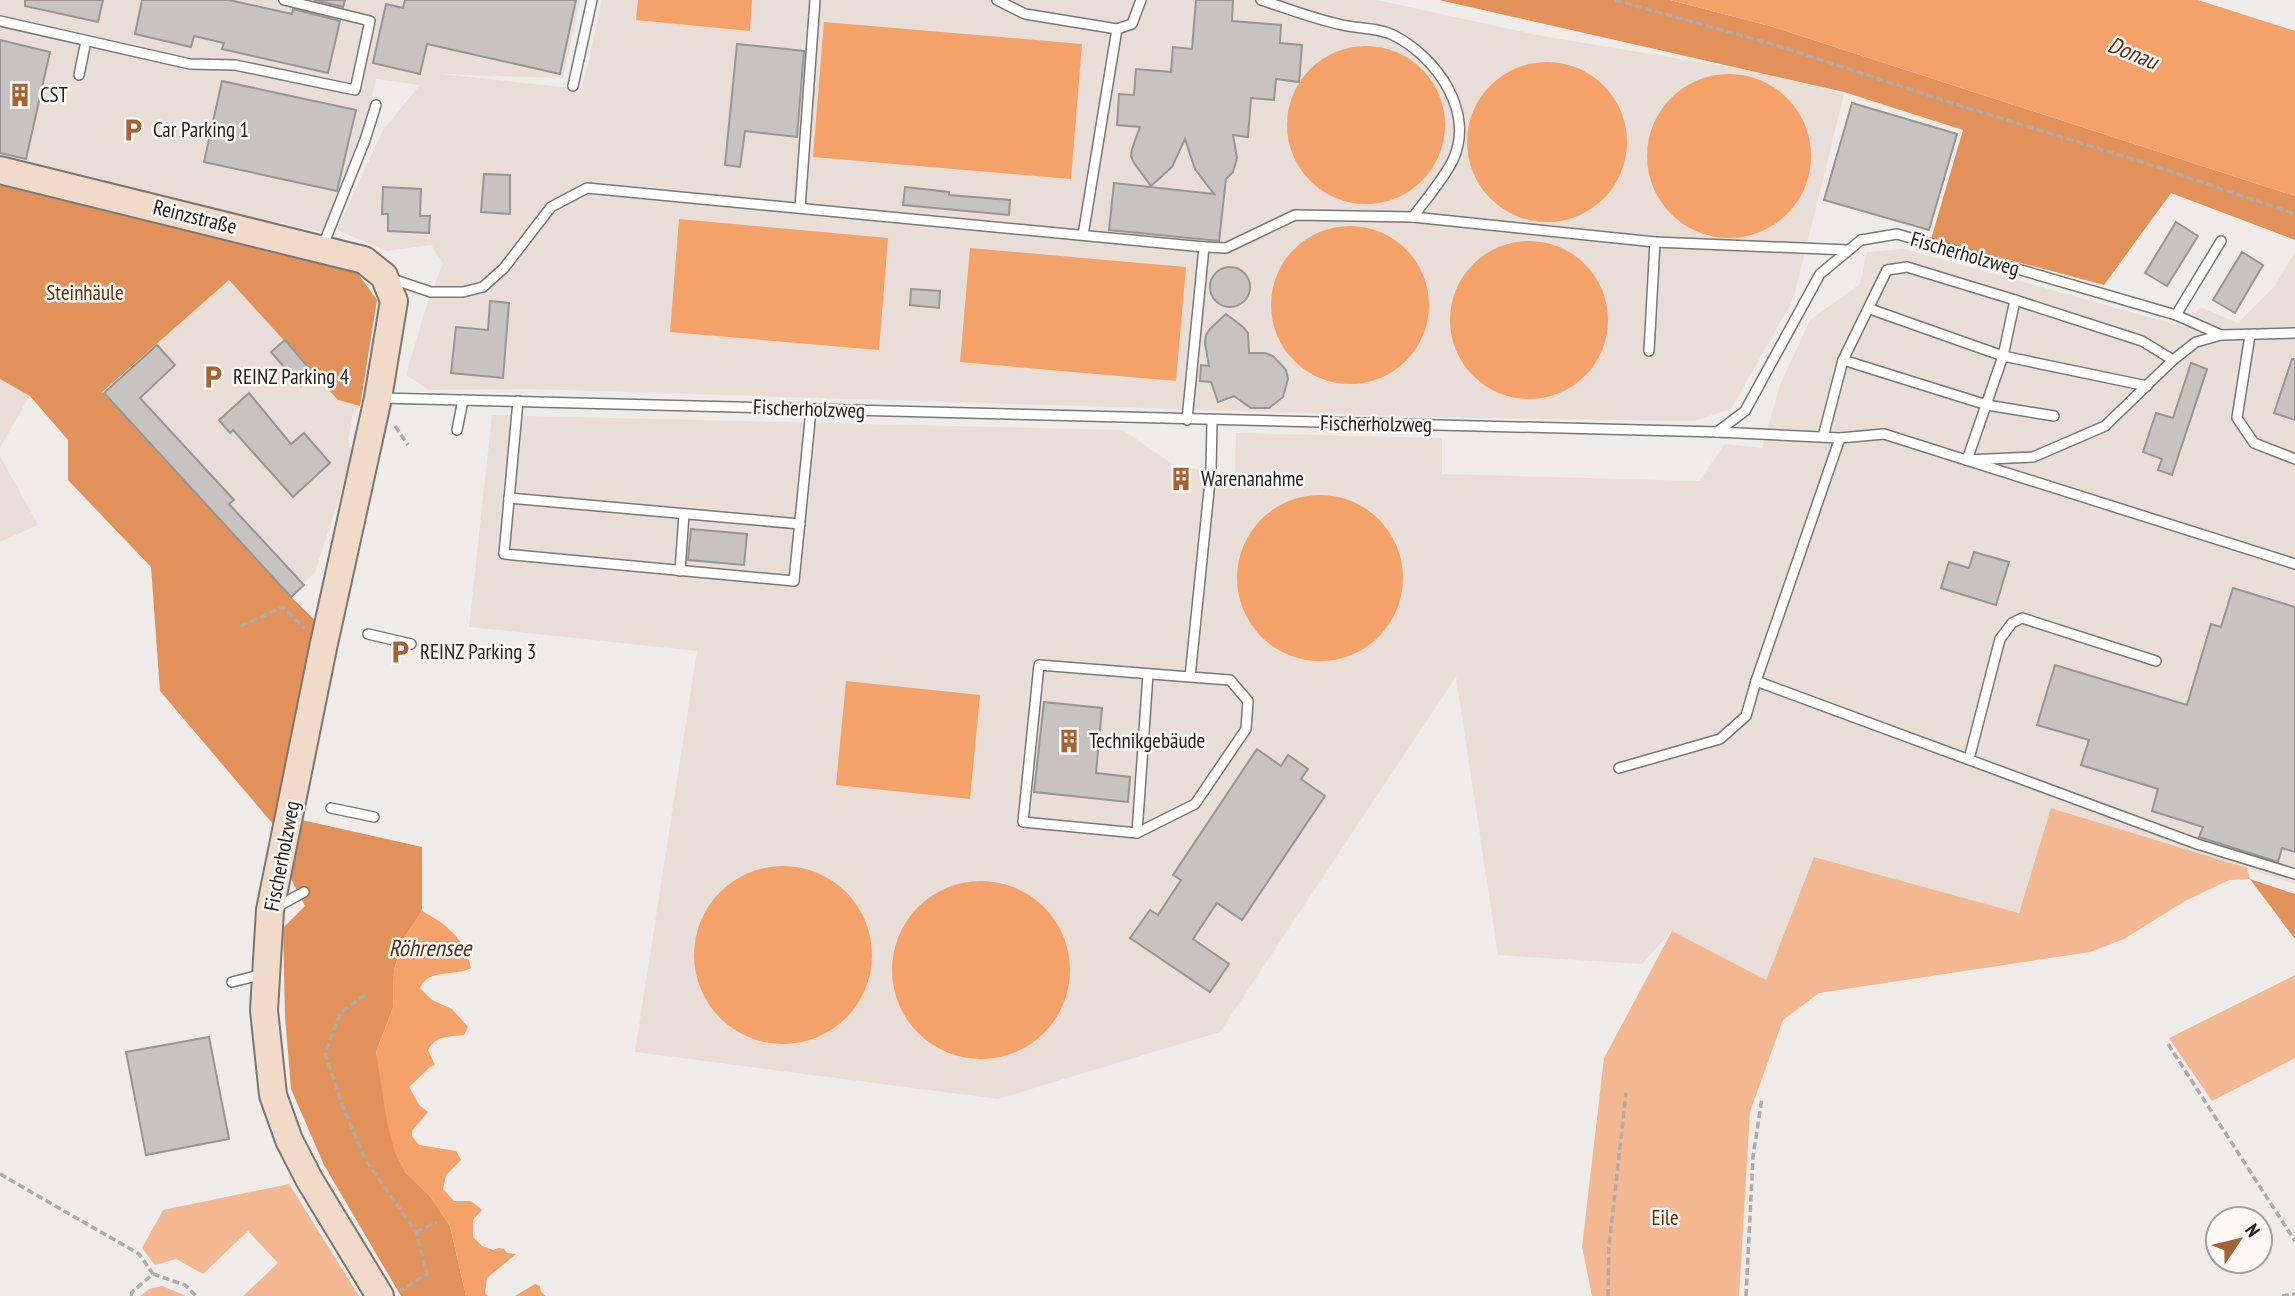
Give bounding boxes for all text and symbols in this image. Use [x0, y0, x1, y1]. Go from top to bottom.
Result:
water label: Donau [2104, 29, 2164, 76]
building icon: CST [6, 81, 34, 109]
place label: CST [40, 81, 69, 108]
parking icon: Car Parking 1 [119, 116, 147, 144]
place label: Car Parking 1 [153, 116, 249, 143]
street label: Reinzstraße [151, 193, 240, 240]
street label: Fischerholzweg [1908, 225, 2023, 282]
park label: Steinhäule [46, 279, 124, 306]
parking icon: REINZ Parking 4 [199, 363, 227, 391]
place label: REINZ Parking 4 [233, 363, 350, 390]
street label: Fischerholzweg [753, 393, 865, 424]
street label: Fischerholzweg [1320, 409, 1432, 438]
building icon: Warenanahme [1167, 465, 1195, 493]
place label: Warenanahme [1201, 465, 1304, 492]
parking icon: REINZ Parking 3 [386, 638, 414, 666]
place label: REINZ Parking 3 [420, 638, 536, 665]
building icon: Technikgebäude [1055, 727, 1083, 755]
place label: Technikgebäude [1089, 727, 1205, 754]
street label: Fischerholzweg [258, 798, 305, 913]
water label: Röhrensee [389, 933, 473, 962]
park label: Eile [1651, 1204, 1679, 1231]
north arrow [2204, 1205, 2274, 1275]
text: N [2240, 1219, 2266, 1241]

